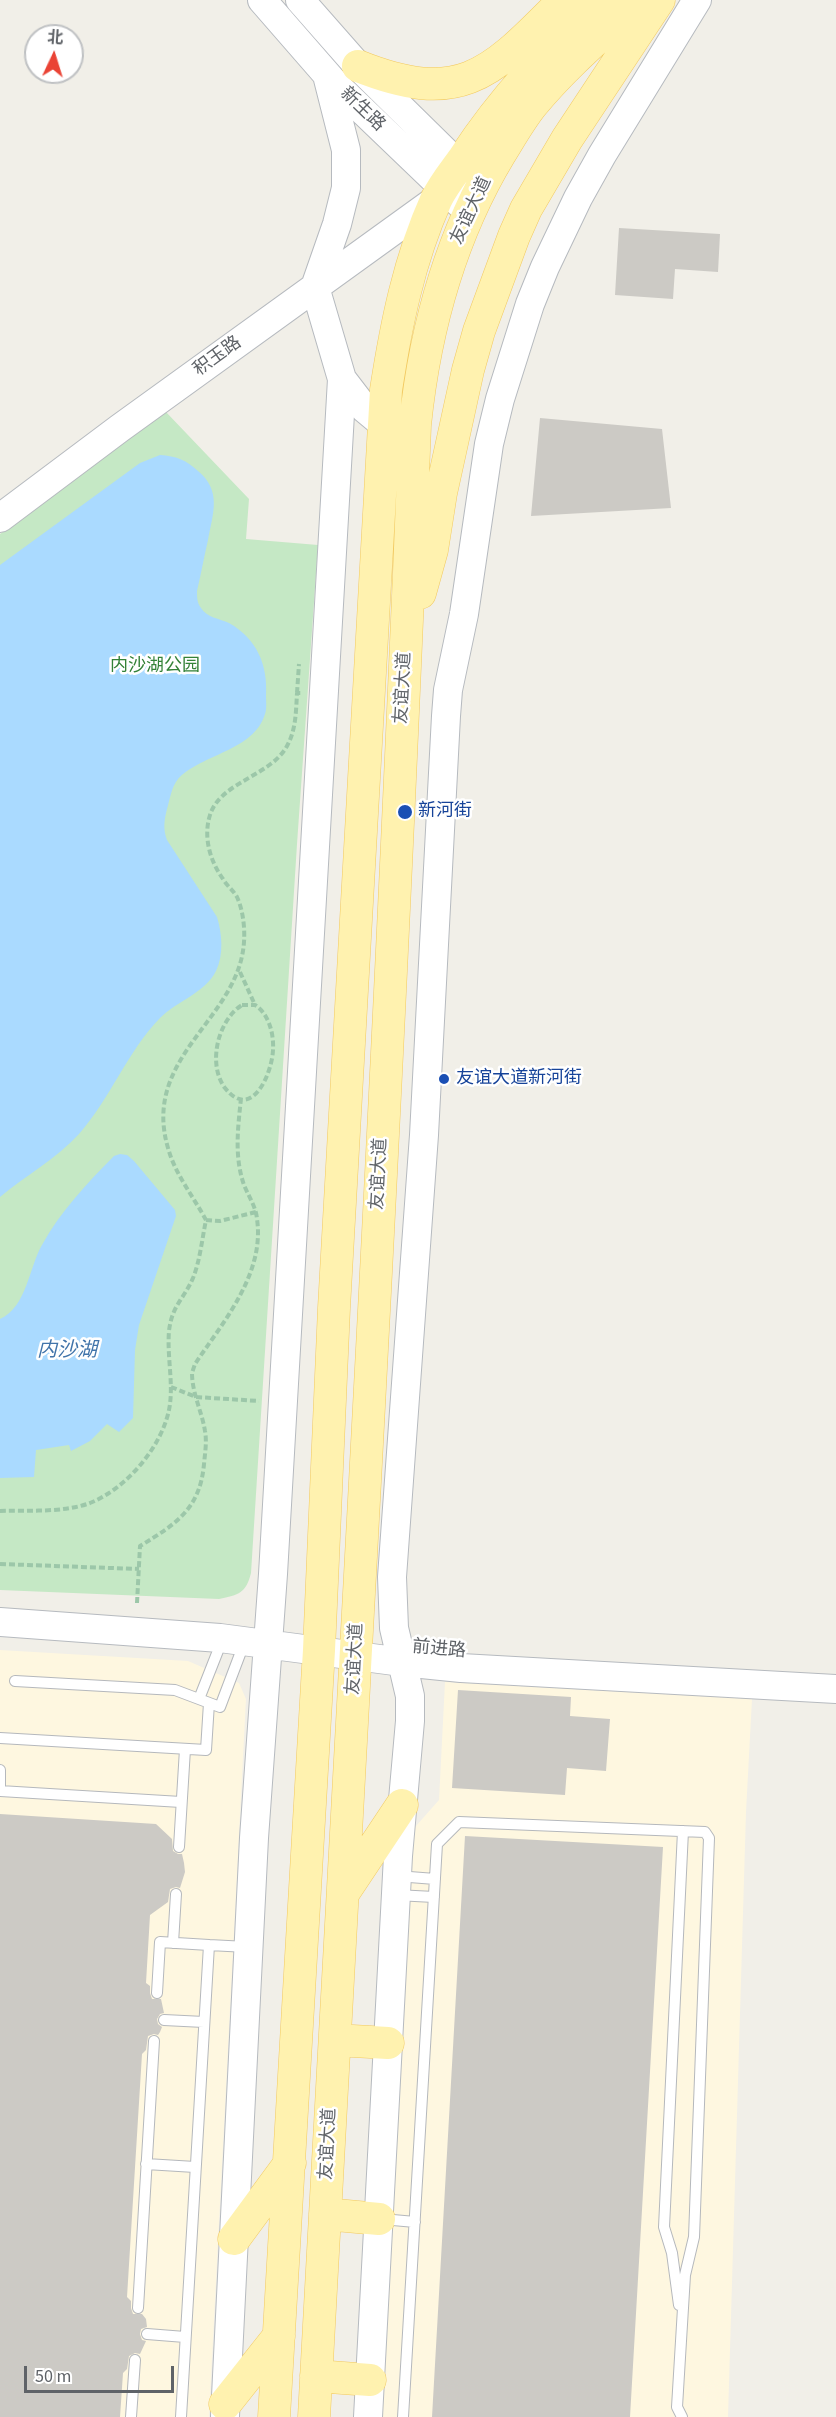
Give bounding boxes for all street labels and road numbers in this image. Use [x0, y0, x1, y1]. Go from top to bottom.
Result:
street label: 新生路 [335, 83, 389, 137]
street label: 友谊大道 [447, 174, 497, 248]
street label: 积玉路 [190, 332, 246, 382]
street label: 友谊大道 [391, 651, 417, 725]
street label: 友谊大道 [367, 1137, 393, 1211]
street label: 友谊大道 [343, 1622, 369, 1696]
street label: 前进路 [411, 1637, 467, 1663]
street label: 友谊大道 [316, 2107, 342, 2181]

